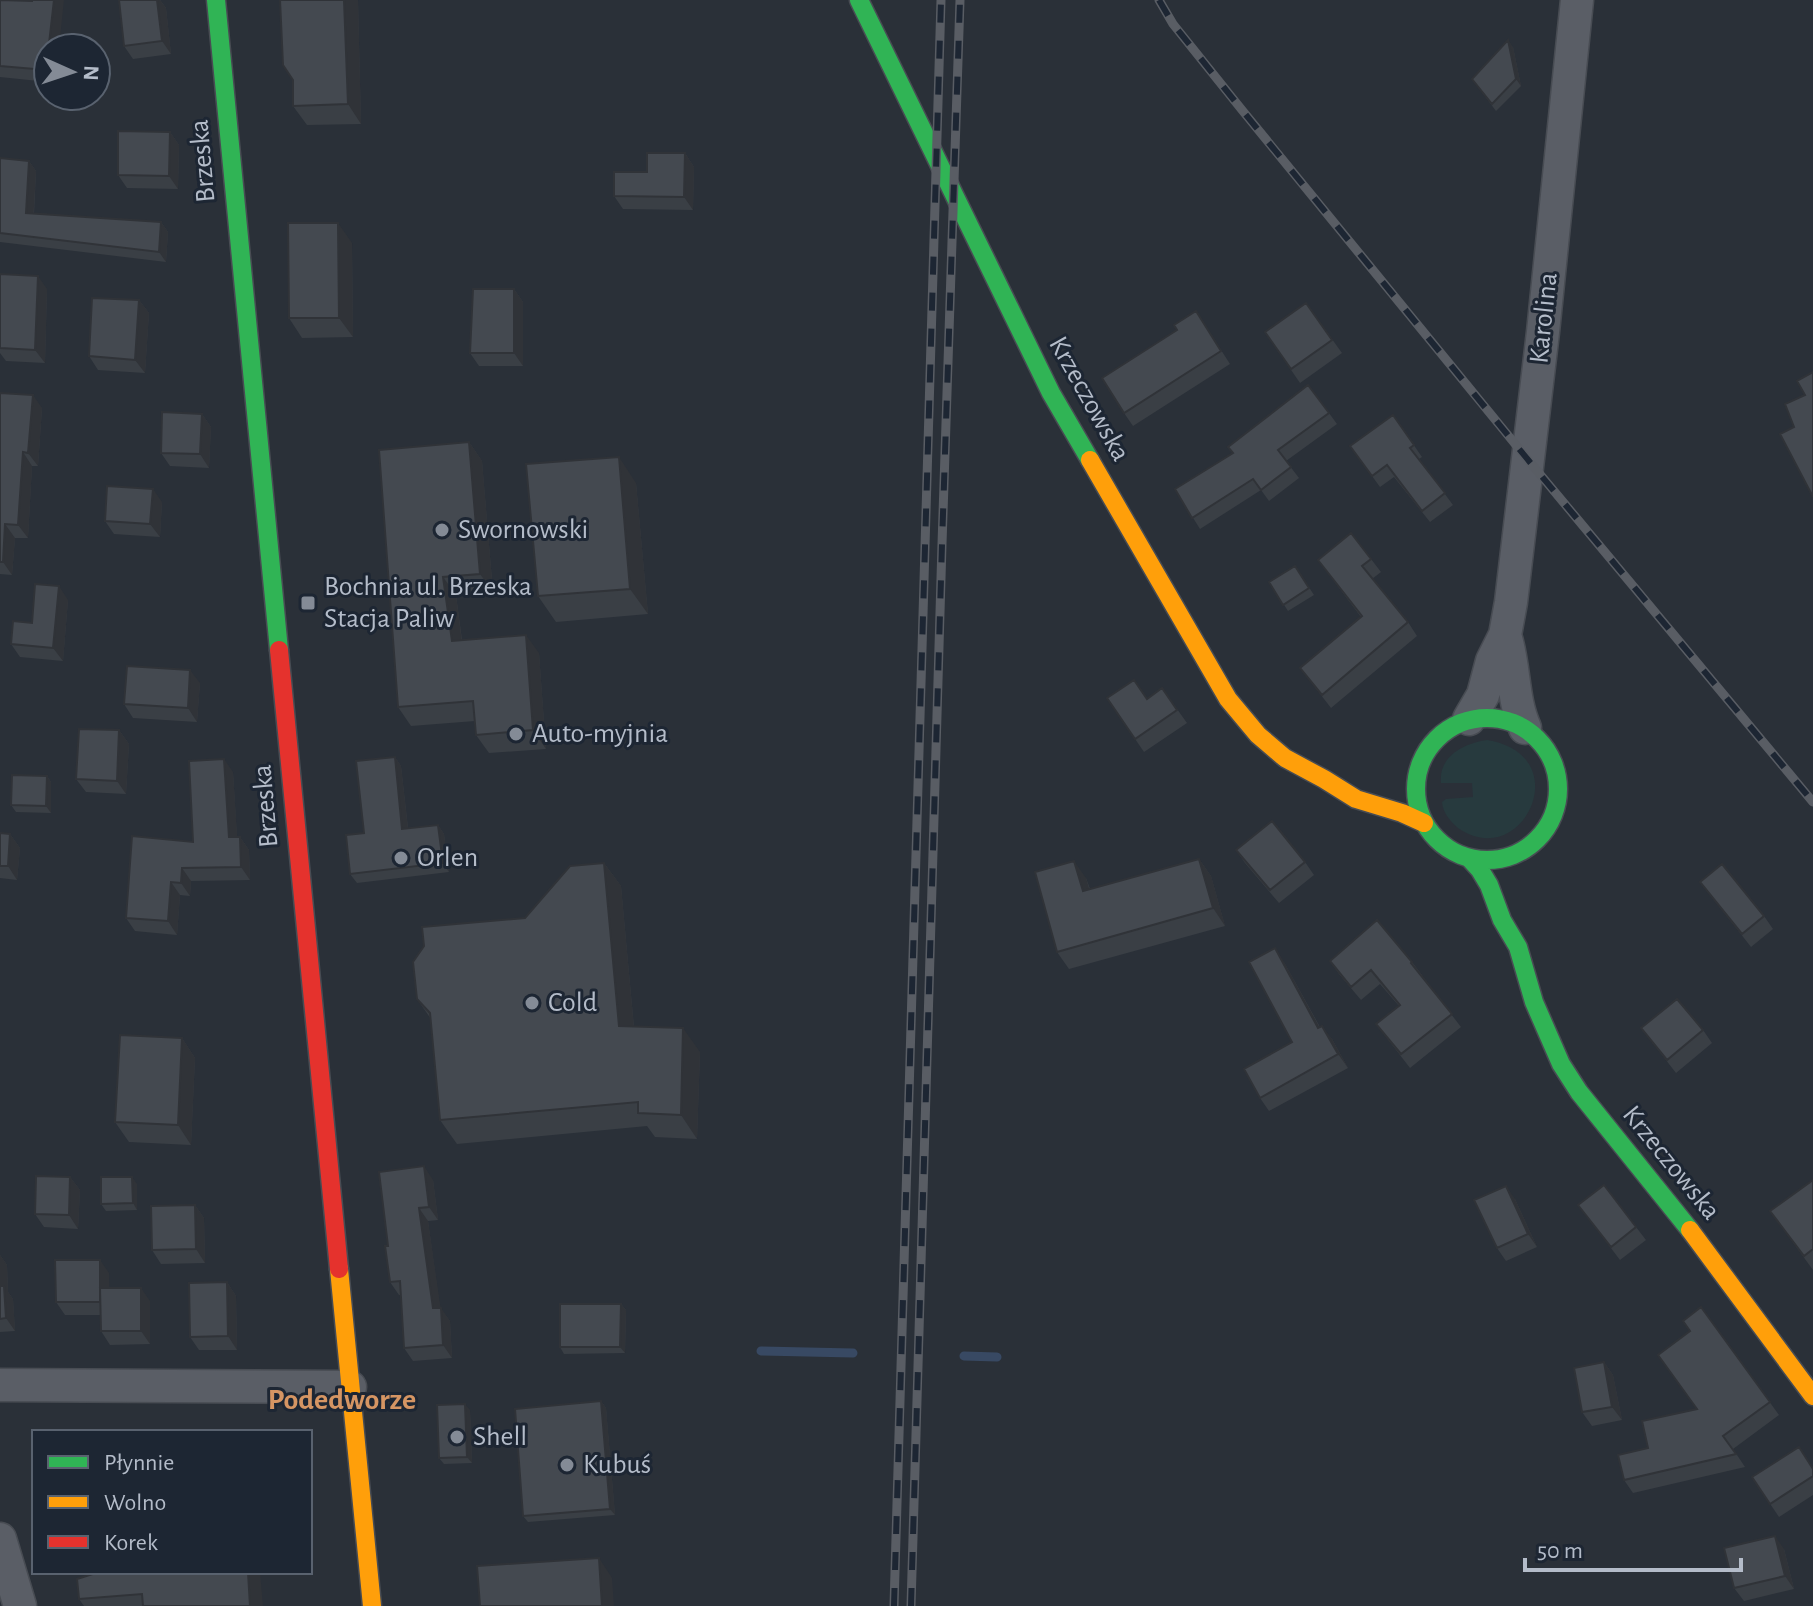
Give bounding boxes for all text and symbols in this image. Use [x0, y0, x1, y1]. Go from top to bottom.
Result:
north arrow [32, 32, 112, 112]
text: N [80, 65, 102, 81]
street label: Brzeska [185, 118, 221, 204]
street label: Karolina [1525, 271, 1563, 365]
street label: Krzeczowska [1043, 332, 1135, 466]
place label: Swornowski [458, 516, 588, 544]
marker: Swornowski [433, 521, 451, 539]
place label: Bochnia ul. Brzeska Stacja Paliw [324, 573, 532, 633]
marker: Bochnia ul. Brzeska Stacja Paliw [299, 594, 317, 612]
place label: Auto-myjnia [532, 720, 668, 748]
marker: Auto-myjnia [507, 725, 525, 743]
street label: Brzeska [248, 763, 284, 849]
place label: Orlen [417, 844, 478, 872]
marker: Orlen [392, 849, 410, 867]
place label: Cold [548, 989, 597, 1017]
marker: Cold [523, 994, 541, 1012]
street label: Krzeczowska [1617, 1101, 1725, 1225]
district label: Podedworze [268, 1385, 416, 1415]
place label: Shell [473, 1423, 527, 1451]
marker: Shell [448, 1428, 466, 1446]
legend [32, 1430, 312, 1574]
text: Płynnie [104, 1451, 174, 1475]
place label: Kubuś [583, 1451, 651, 1479]
marker: Kubuś [558, 1456, 576, 1474]
text: Wolno [104, 1491, 166, 1515]
scale bar [1525, 1522, 1741, 1572]
text: Korek [104, 1531, 158, 1555]
text: 50 m [1537, 1539, 1583, 1563]

